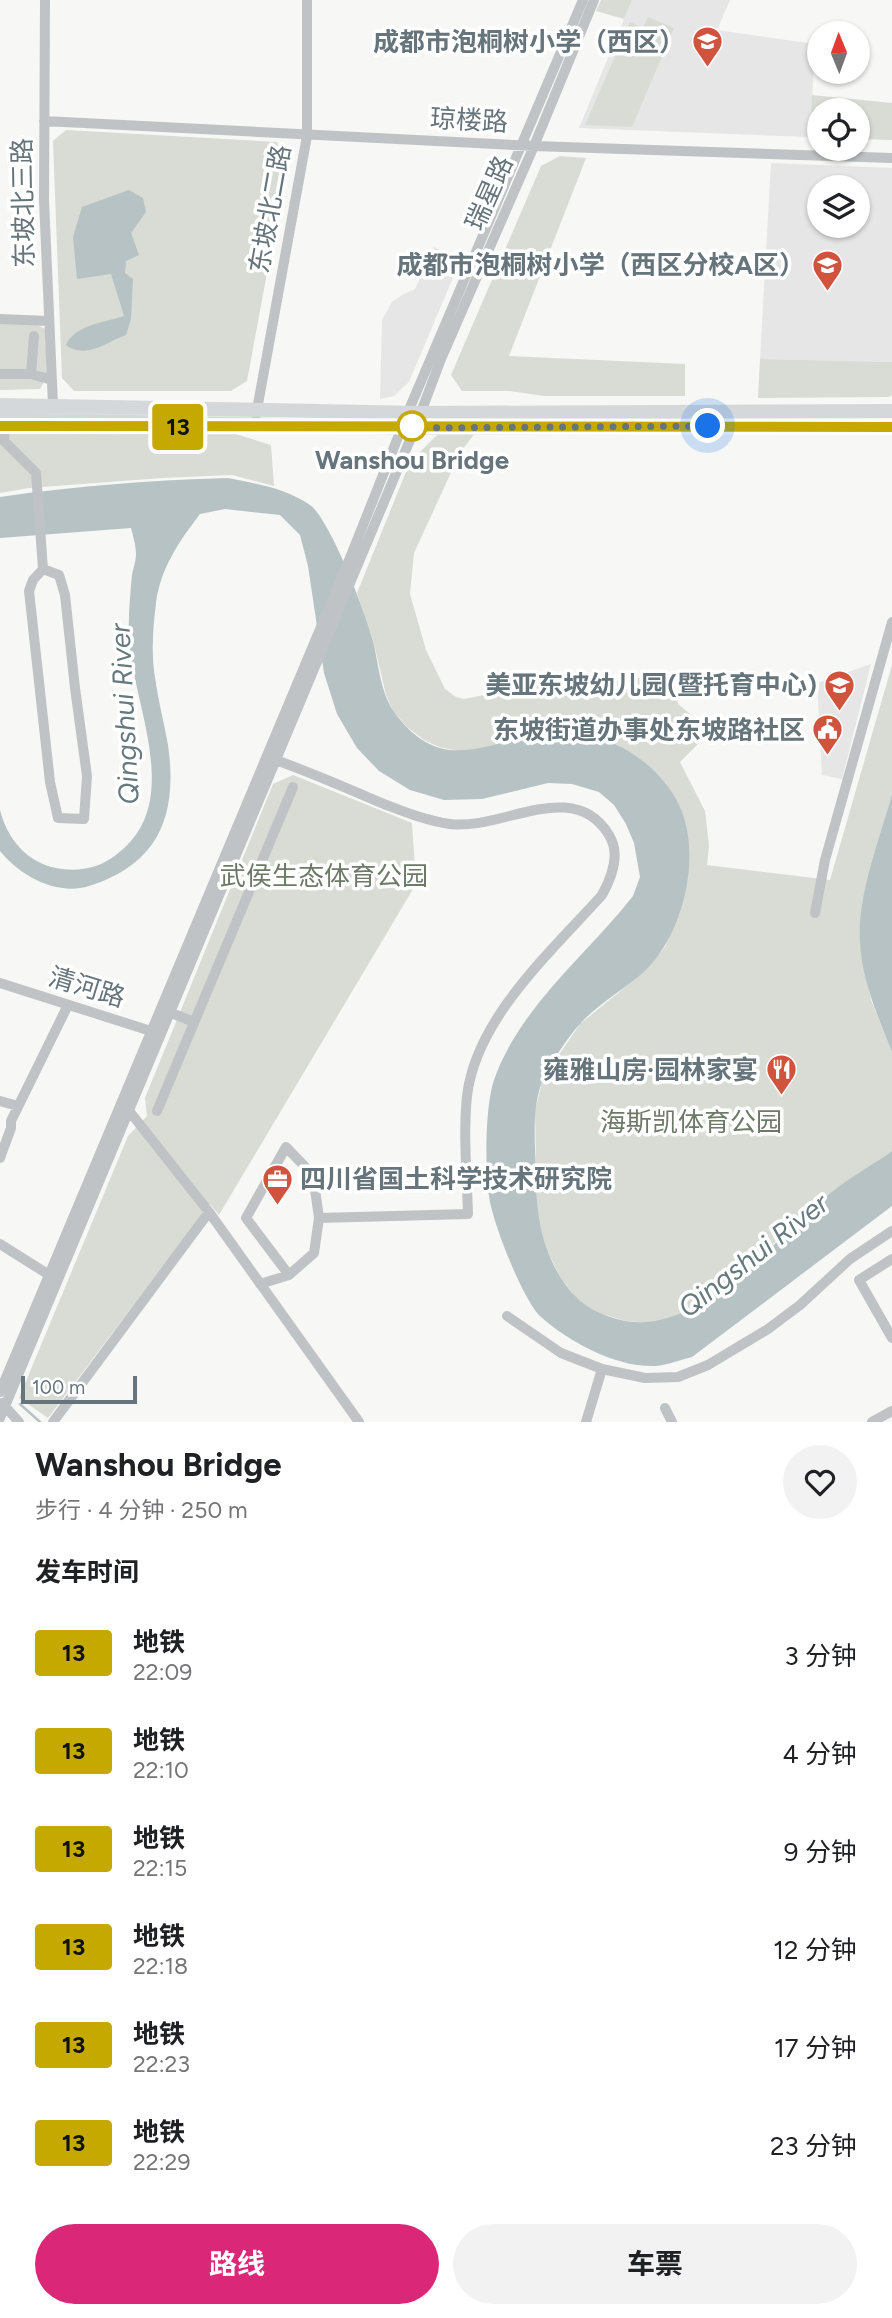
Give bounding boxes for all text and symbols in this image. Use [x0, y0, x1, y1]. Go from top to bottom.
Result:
north arrow [807, 21, 870, 84]
map controls [807, 21, 870, 238]
school or university icon: 成都市泡桐树小学（西区） [691, 25, 725, 69]
place label: 成都市泡桐树小学（西区） [373, 26, 685, 58]
button: locate [807, 98, 870, 161]
street label: 琼楼路 [429, 102, 509, 138]
street label: 东坡北三路 [6, 138, 40, 268]
street label: 东坡北二路 [243, 142, 297, 276]
street label: 瑞星路 [459, 151, 519, 235]
button: layers [807, 175, 870, 238]
school or university icon: 成都市泡桐树小学（西区分校A区） [811, 248, 845, 292]
place label: 成都市泡桐树小学（西区分校A区） [396, 249, 805, 281]
line badge: 13 [146, 404, 210, 450]
your location [690, 408, 725, 443]
marker: Wanshou Bridge [397, 411, 427, 441]
text: 13 [166, 412, 190, 441]
place label: Wanshou Bridge [315, 444, 509, 476]
water label: Qingshui River [102, 621, 146, 805]
school or university icon: 美亚东坡幼儿园(暨托育中心) [823, 668, 857, 712]
place label: 美亚东坡幼儿园(暨托育中心) [485, 669, 817, 701]
public building icon: 东坡街道办事处东坡路社区 [811, 713, 845, 757]
place label: 东坡街道办事处东坡路社区 [493, 714, 805, 746]
park label: 武侯生态体育公园 [220, 860, 428, 892]
street label: 清河路 [45, 960, 129, 1014]
restaurant icon: 雍雅山房·园林家宴 [764, 1053, 798, 1097]
place label: 雍雅山房·园林家宴 [543, 1054, 758, 1086]
park label: 海斯凯体育公园 [600, 1106, 782, 1138]
office icon: 四川省国土科学技术研究院 [260, 1162, 294, 1206]
place label: 四川省国土科学技术研究院 [300, 1163, 612, 1195]
water label: Qingshui River [671, 1185, 836, 1324]
scale bar [21, 1373, 136, 1405]
text: 100 m [32, 1376, 85, 1399]
text: Wanshou Bridge [35, 1445, 282, 1484]
button: heart [783, 1445, 857, 1519]
text: 步行 · 4 分钟 · 250 m [35, 1496, 247, 1524]
text: 发车时间 [35, 1556, 139, 1588]
text: 地铁 [133, 1626, 185, 1658]
text: 13 [62, 1638, 85, 1667]
text: 3 分钟 [784, 1640, 857, 1672]
text: 22:09 [133, 1658, 192, 1686]
text: 地铁 [133, 1724, 185, 1756]
text: 13 [62, 1736, 85, 1765]
text: 4 分钟 [782, 1738, 857, 1770]
text: 22:10 [133, 1756, 189, 1784]
text: 地铁 [133, 1822, 185, 1854]
text: 13 [62, 1834, 85, 1863]
text: 9 分钟 [784, 1836, 857, 1868]
text: 22:15 [133, 1854, 187, 1882]
text: 地铁 [133, 1920, 185, 1952]
text: 13 [62, 1932, 85, 1961]
text: 12 分钟 [773, 1934, 857, 1966]
text: 22:18 [133, 1952, 188, 1980]
text: 地铁 [133, 2018, 185, 2050]
text: 13 [62, 2030, 85, 2059]
text: 17 分钟 [774, 2032, 857, 2064]
text: 22:23 [133, 2050, 190, 2078]
text: 地铁 [133, 2116, 185, 2148]
text: 13 [62, 2128, 85, 2157]
text: 23 分钟 [770, 2130, 857, 2162]
text: 22:29 [133, 2148, 190, 2176]
button: 路线 [35, 2224, 439, 2304]
button: 车票 [453, 2224, 857, 2304]

